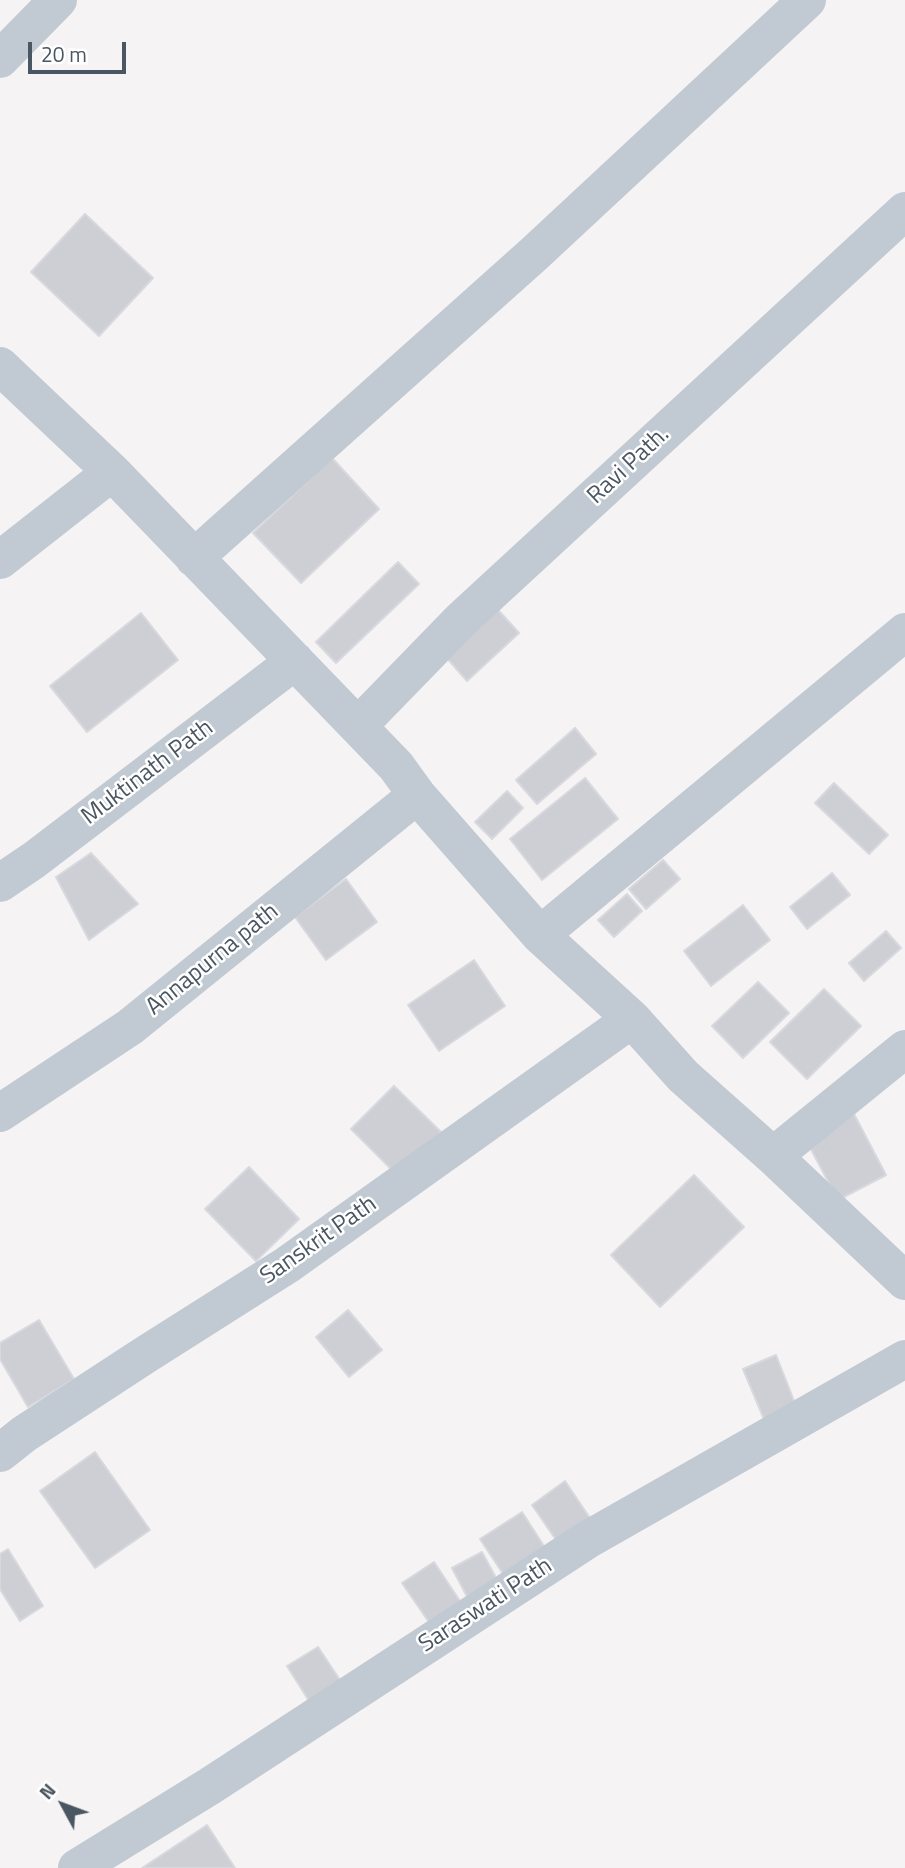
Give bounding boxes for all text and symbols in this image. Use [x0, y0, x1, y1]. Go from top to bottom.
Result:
scale bar [32, 28, 130, 72]
text: 20 m [41, 38, 87, 70]
street label: Ravi Path. [582, 421, 676, 511]
street label: Muktinath Path [77, 714, 219, 832]
street label: Annapurna path [141, 898, 285, 1022]
street label: Sanskrit Path [255, 1190, 383, 1292]
street label: Saraswati Path [414, 1552, 558, 1660]
north arrow [28, 1770, 98, 1840]
text: N [32, 1776, 62, 1805]

